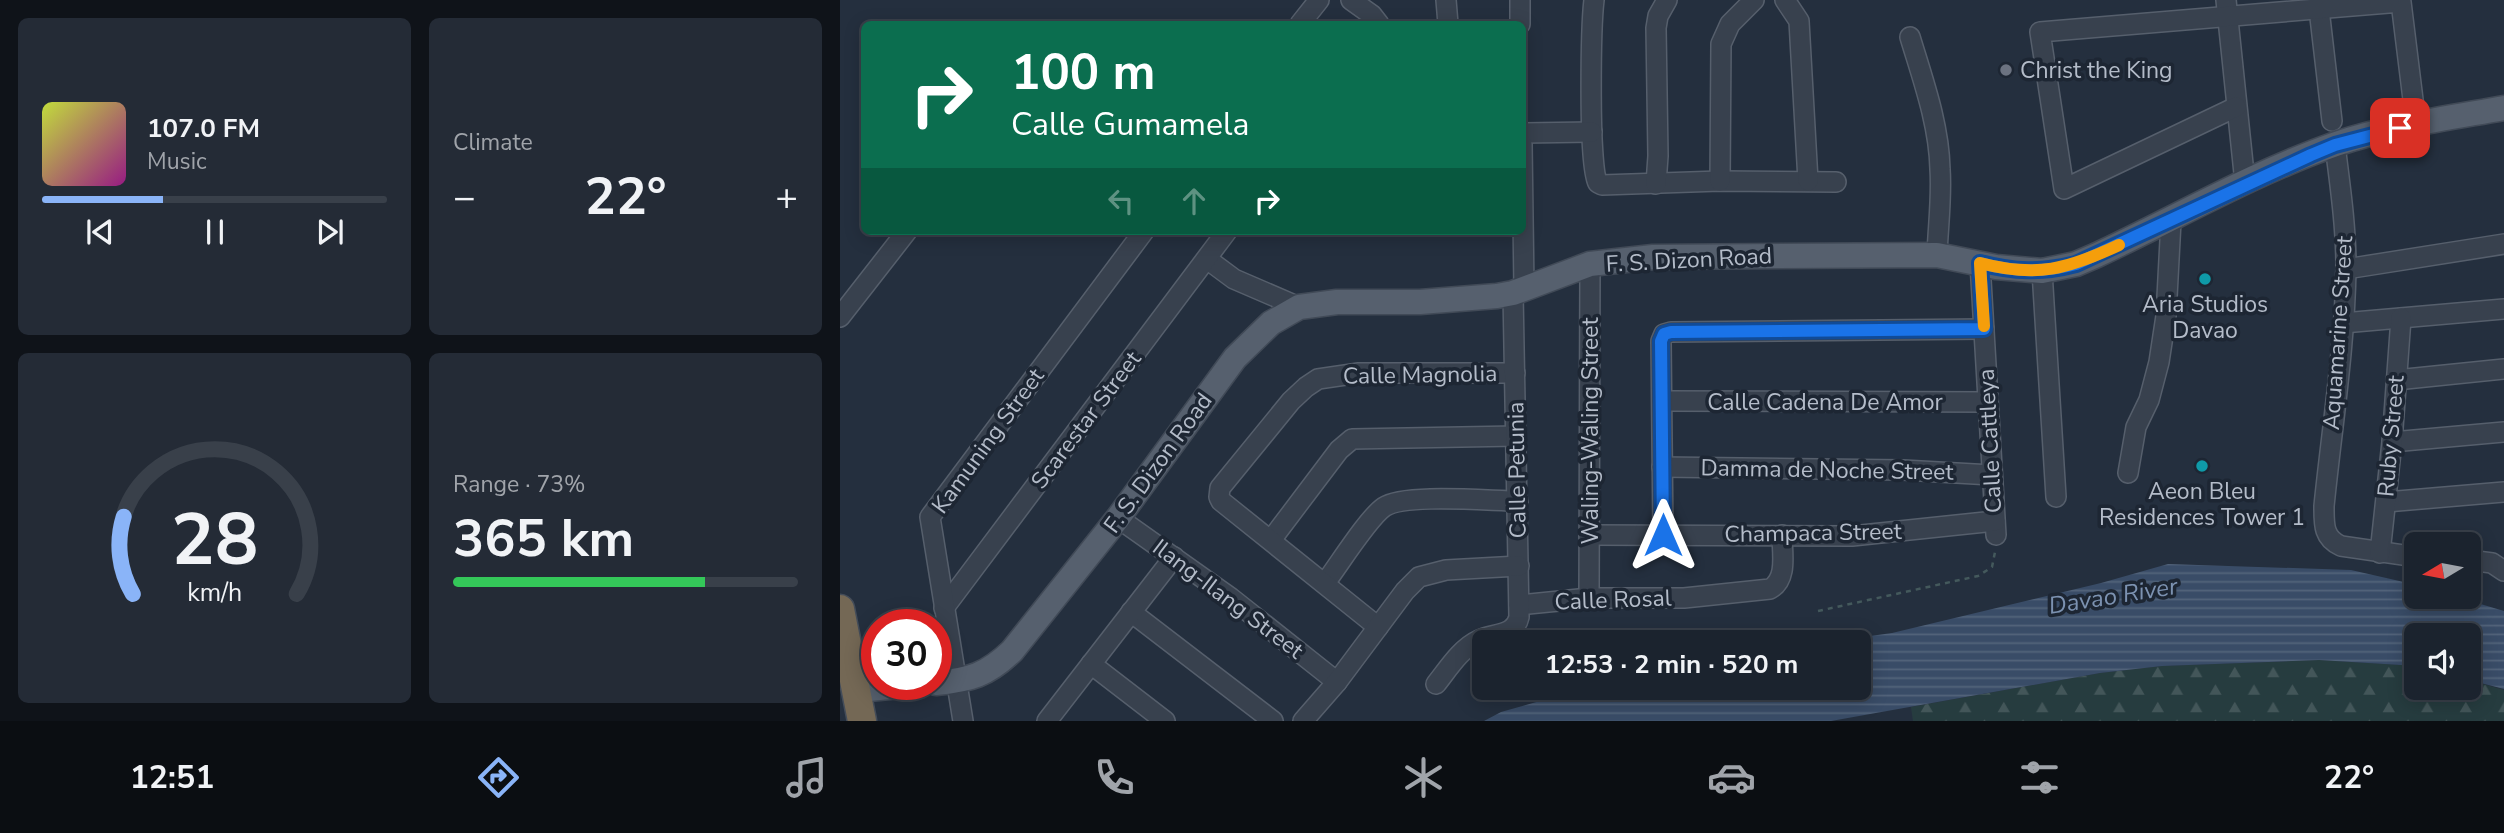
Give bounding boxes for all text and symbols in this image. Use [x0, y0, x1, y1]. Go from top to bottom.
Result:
text: 100 m [1011, 39, 1155, 106]
icon: right [896, 49, 987, 140]
place label: Christ the King [2020, 55, 2173, 86]
marker: Christ the King [1998, 62, 2014, 78]
pin [2370, 98, 2430, 158]
text: Calle Gumamela [1011, 103, 1249, 146]
icon: arrive [2381, 109, 2419, 147]
text: 107.0 FM [147, 111, 260, 146]
text: Climate [453, 127, 533, 158]
text: Music [147, 146, 207, 177]
text: 22° [584, 161, 667, 232]
text: − [453, 172, 476, 223]
text: + [775, 172, 798, 223]
icon: left [1102, 182, 1140, 220]
icon: ahead [1175, 182, 1213, 220]
icon: right [1248, 182, 1286, 220]
icon: previous [81, 213, 119, 251]
icon: pause [196, 213, 234, 251]
icon: next [311, 213, 349, 251]
street label: Aquamarine Street [2316, 234, 2360, 431]
street label: F. S. Dizon Road [1605, 240, 1773, 280]
marker: Aria Studios Davao [2197, 271, 2213, 287]
place label: Aria Studios Davao [2142, 289, 2268, 346]
street label: Waling-Waling Street [1575, 317, 1606, 545]
street label: Scarestar Street [1024, 344, 1149, 495]
street label: Calle Magnolia [1343, 358, 1497, 392]
street label: Kamuning Street [925, 361, 1052, 520]
street label: Calle Cattleya [1971, 368, 2009, 514]
street label: Ruby Street [2370, 373, 2412, 498]
street label: F. S. Dizon Road [1097, 387, 1219, 539]
street label: Calle Cadena De Amor [1707, 387, 1944, 418]
street label: Calle Petunia [1500, 401, 1534, 539]
street label: Damma de Noche Street [1700, 452, 1955, 488]
marker: Aeon Bleu Residences Tower 1 [2194, 458, 2210, 474]
text: Range · 73% [453, 469, 585, 500]
place label: Aeon Bleu Residences Tower 1 [2099, 476, 2305, 533]
text: 28 [171, 490, 258, 590]
position arrow [1626, 498, 1700, 572]
text: 365 km [453, 503, 634, 574]
street label: Champaca Street [1724, 516, 1903, 550]
street label: Ilang-Ilang Street [1146, 532, 1310, 666]
north arrow [2404, 532, 2482, 609]
map controls [2404, 532, 2481, 700]
water label: Davao River [2046, 570, 2181, 622]
text: km/h [187, 576, 242, 610]
street label: Calle Rosal [1554, 582, 1672, 618]
speed limit sign: 30 [861, 609, 952, 700]
button: sound [2404, 623, 2481, 700]
text: 12:53 · 2 min · 520 m [1545, 647, 1798, 682]
icon: directions [474, 753, 523, 802]
icon: music [782, 753, 831, 802]
icon: phone [1090, 753, 1139, 802]
icon: climate [1399, 753, 1448, 802]
icon: car [1707, 753, 1756, 802]
icon: filters [2015, 753, 2064, 802]
text: 12:51 [130, 756, 214, 799]
text: 22° [2324, 756, 2374, 799]

